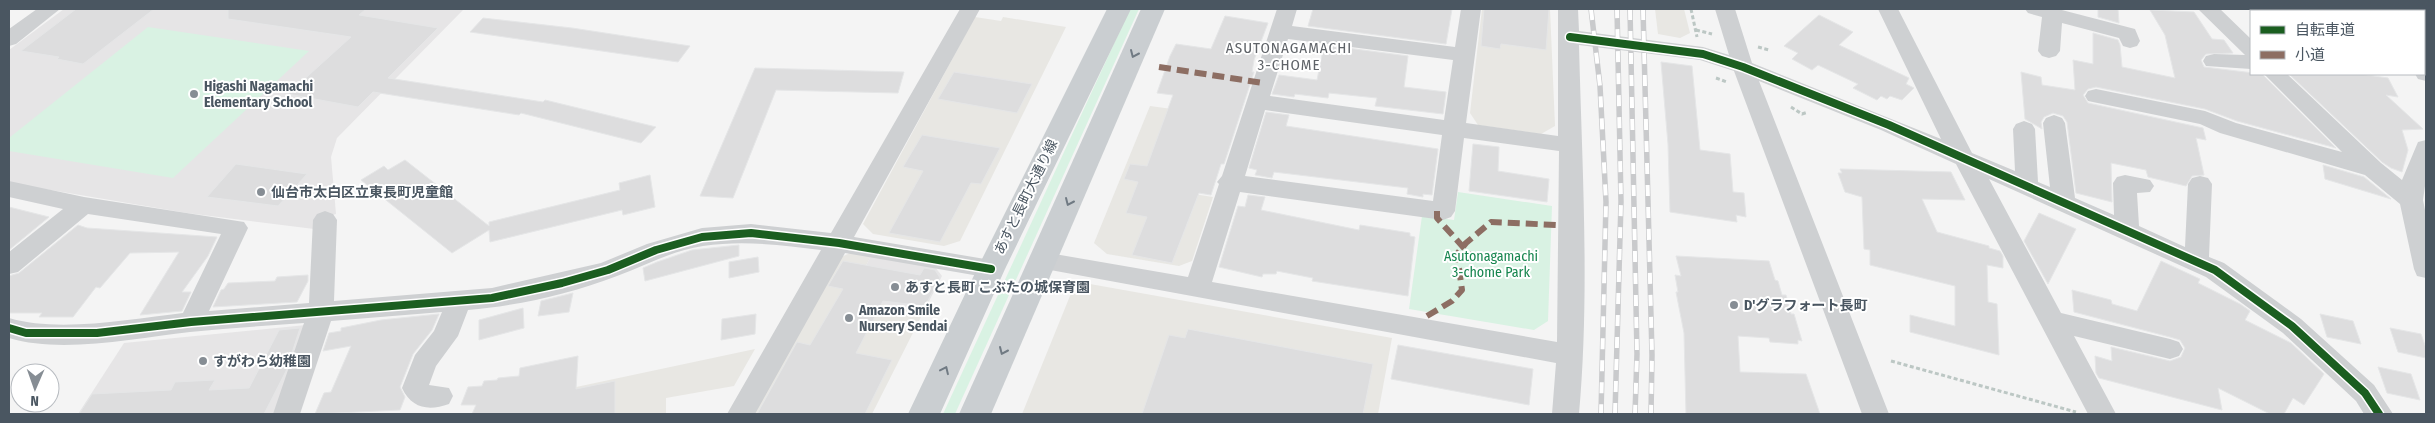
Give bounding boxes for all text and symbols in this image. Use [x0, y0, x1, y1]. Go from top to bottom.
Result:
legend [2250, 10, 2425, 75]
text: 自転車道 [2295, 21, 2355, 39]
district label: ASUTONAGAMACHI 3-CHOME [1226, 39, 1352, 74]
text: 小道 [2295, 46, 2325, 64]
one-way arrow [1129, 49, 1140, 58]
place label: Higashi Nagamachi Elementary School [204, 78, 313, 111]
marker: Higashi Nagamachi Elementary School [188, 88, 200, 100]
street label: あすと長町大通り線 [991, 137, 1061, 257]
place label: 仙台市太白区立東長町児童館 [271, 184, 453, 201]
marker: 仙台市太白区立東長町児童館 [255, 186, 267, 198]
one-way arrow [1064, 197, 1075, 206]
park label: Asutonagamachi 3-chome Park [1444, 248, 1538, 281]
place label: あすと長町 こぶたの城保育園 [905, 279, 1090, 296]
marker: あすと長町 こぶたの城保育園 [889, 281, 901, 293]
place label: D'グラフォート長町 [1744, 297, 1867, 314]
marker: D'グラフォート長町 [1728, 299, 1740, 311]
place label: Amazon Smile Nursery Sendai [858, 302, 948, 335]
marker: Amazon Smile Nursery Sendai [843, 312, 855, 324]
one-way arrow [999, 346, 1010, 355]
place label: すがわら幼稚園 [213, 353, 311, 370]
marker: すがわら幼稚園 [197, 355, 209, 367]
north arrow [10, 363, 60, 413]
one-way arrow [938, 366, 949, 375]
text: N [30, 392, 39, 409]

